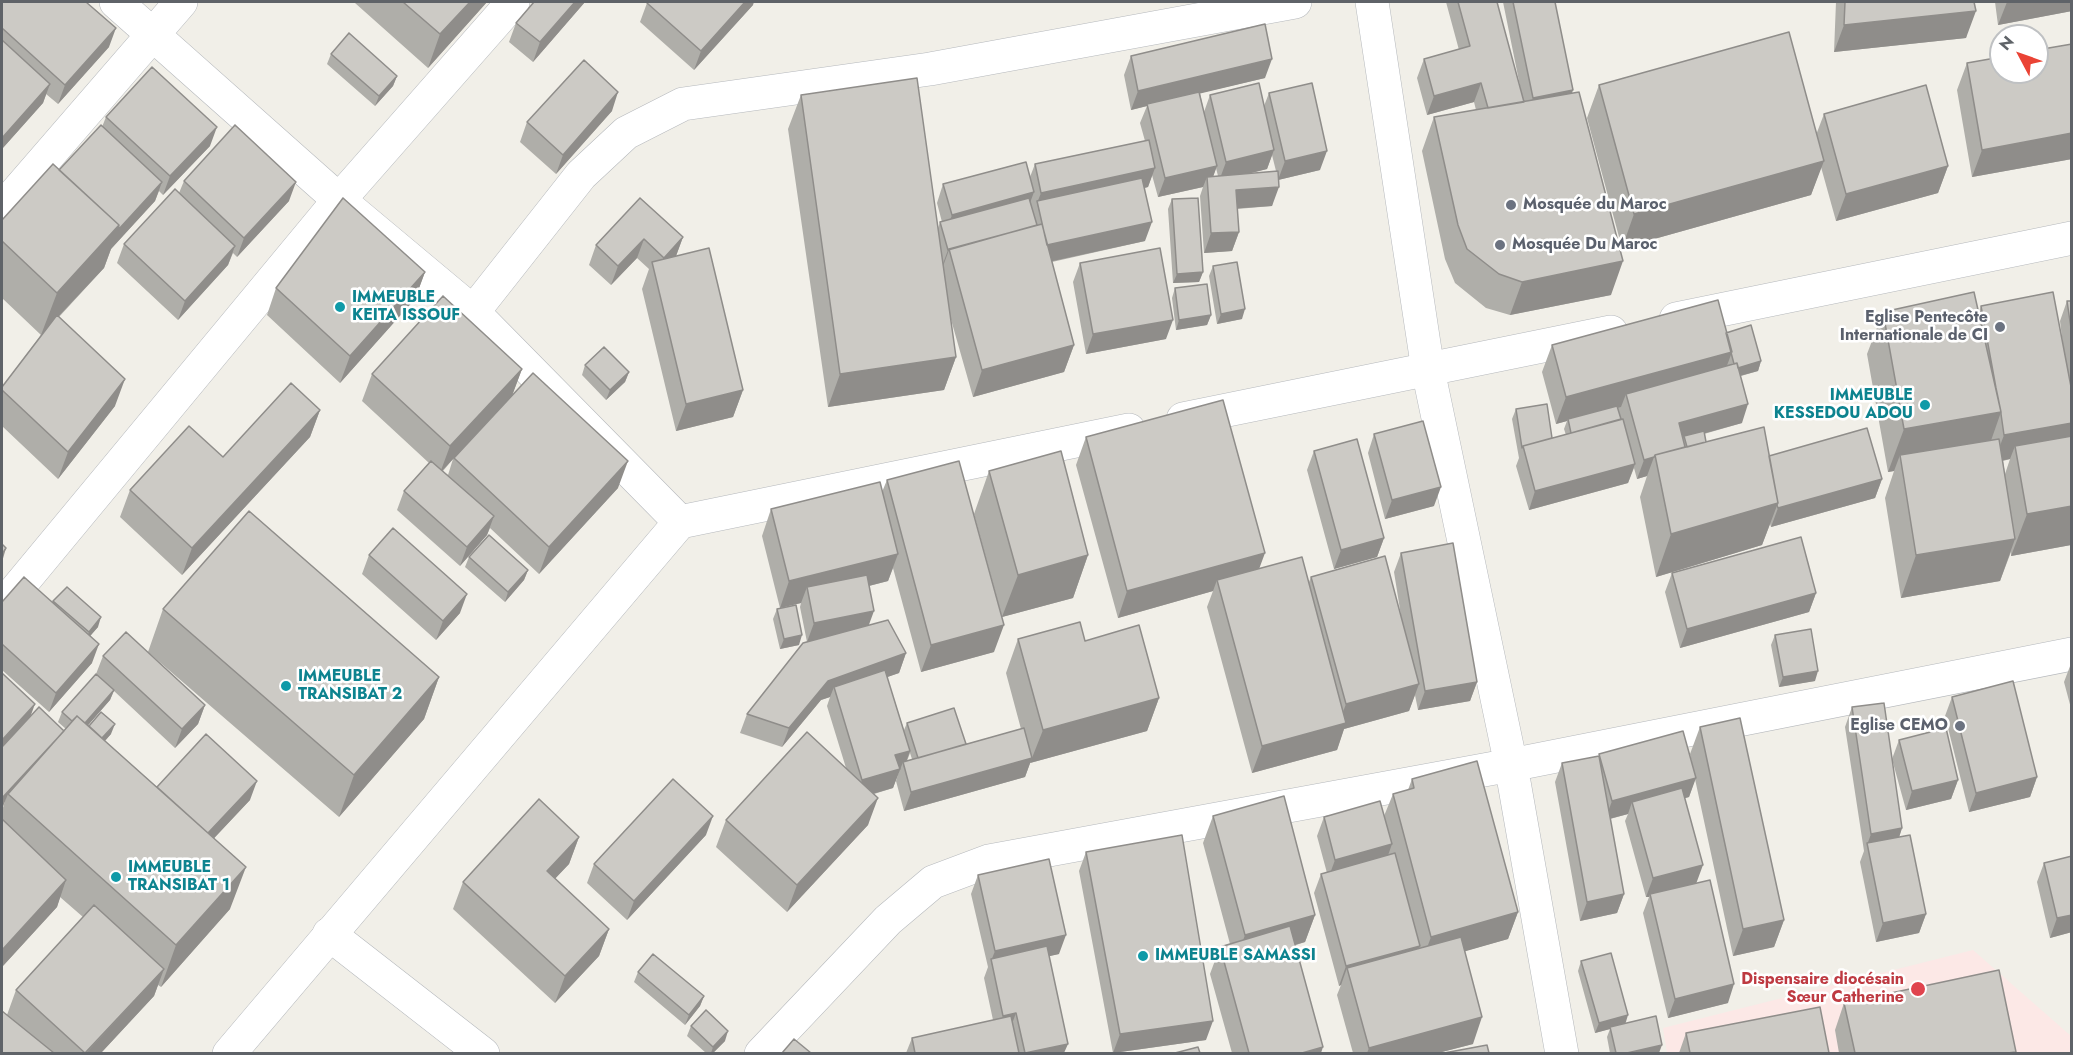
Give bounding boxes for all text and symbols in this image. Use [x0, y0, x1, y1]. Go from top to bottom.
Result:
north arrow [1989, 24, 2049, 84]
text: N [1994, 31, 2019, 56]
place label: Mosquée du Maroc [1523, 195, 1667, 215]
marker: Mosquée du Maroc [1504, 198, 1518, 212]
place label: Mosquée Du Maroc [1512, 235, 1657, 255]
marker: Mosquée Du Maroc [1493, 238, 1507, 252]
place label: IMMEUBLE KEITA ISSOUF [352, 288, 460, 326]
marker: IMMEUBLE KEITA ISSOUF [333, 300, 347, 314]
place label: Eglise Pentecôte Internationale de CI [1840, 308, 1988, 346]
marker: Eglise Pentecôte Internationale de CI [1993, 320, 2007, 334]
place label: IMMEUBLE KESSEDOU ADOU [1774, 386, 1913, 424]
marker: IMMEUBLE KESSEDOU ADOU [1918, 398, 1932, 412]
place label: IMMEUBLE TRANSIBAT 2 [298, 667, 402, 705]
marker: IMMEUBLE TRANSIBAT 2 [279, 679, 293, 693]
place label: Eglise CEMO [1850, 716, 1948, 736]
marker: Eglise CEMO [1953, 719, 1967, 733]
place label: IMMEUBLE TRANSIBAT 1 [128, 858, 230, 896]
marker: IMMEUBLE TRANSIBAT 1 [109, 870, 123, 884]
place label: IMMEUBLE SAMASSI [1155, 946, 1316, 966]
marker: IMMEUBLE SAMASSI [1136, 949, 1150, 963]
place label: Dispensaire diocésain Sœur Catherine [1741, 970, 1904, 1008]
marker: Dispensaire diocésain Sœur Catherine [1909, 980, 1927, 998]

